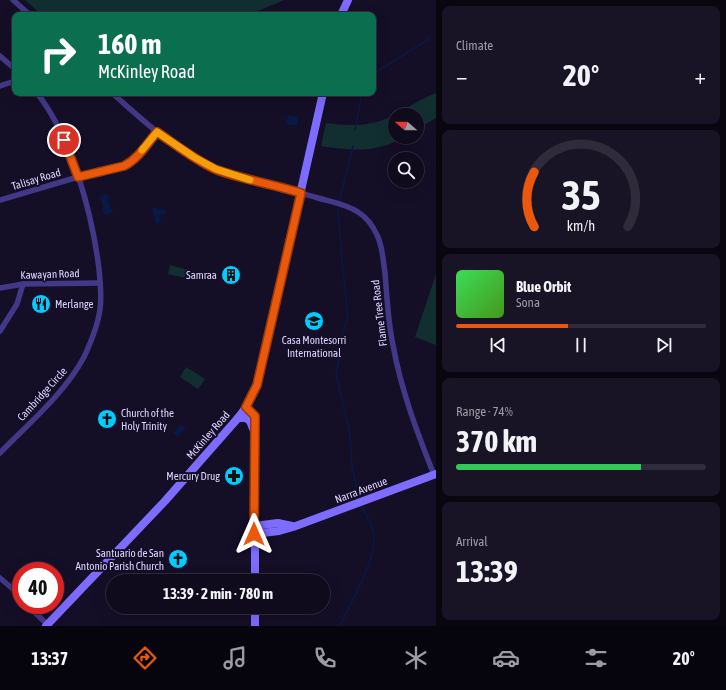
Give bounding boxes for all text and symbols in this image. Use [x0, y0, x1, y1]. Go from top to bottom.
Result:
icon: right [32, 28, 84, 80]
text: 160 m [98, 28, 161, 60]
text: Climate [456, 38, 493, 53]
text: 20° [563, 58, 599, 92]
text: McKinley Road [98, 61, 195, 82]
text: − [456, 63, 467, 89]
text: + [695, 63, 706, 89]
north arrow [388, 108, 424, 144]
map controls [388, 108, 424, 188]
pin [47, 123, 81, 157]
icon: arrive [53, 129, 75, 151]
button: search [388, 152, 424, 188]
street label: Talisay Road [10, 166, 62, 192]
text: 35 [561, 171, 601, 219]
text: km/h [567, 218, 595, 234]
building icon: Samraa [220, 264, 242, 286]
street label: Kawayan Road [20, 267, 80, 281]
place label: Samraa [186, 269, 217, 281]
text: Blue Orbit [516, 278, 571, 295]
street label: Flame Tree Road [369, 279, 389, 347]
restaurant icon: Merlange [30, 293, 52, 315]
text: Sona [516, 295, 540, 310]
place label: Merlange [55, 298, 93, 310]
school or university icon: Casa Montesorri International [303, 310, 325, 332]
place label: Casa Montesorri International [282, 334, 346, 359]
icon: previous [487, 334, 509, 356]
icon: pause [570, 334, 592, 356]
icon: next [653, 334, 675, 356]
street label: Cambridge Circle [15, 365, 69, 423]
text: Range · 74% [456, 404, 513, 419]
place label: Church of the Holy Trinity [121, 407, 174, 432]
church icon: Church of the Holy Trinity [96, 408, 118, 430]
street label: McKinley Road [184, 409, 232, 461]
text: 370 km [456, 424, 537, 458]
pharmacy icon: Mercury Drug [223, 465, 245, 487]
place label: Mercury Drug [166, 470, 220, 482]
street label: Narra Avenue [333, 475, 389, 505]
position arrow [233, 513, 275, 555]
text: Arrival [456, 534, 488, 549]
place label: Santuario de San Antonio Parish Church [75, 547, 164, 572]
church icon: Santuario de San Antonio Parish Church [167, 548, 189, 570]
text: 13:39 [456, 554, 518, 588]
speed limit sign: 40 [12, 562, 64, 614]
text: 13:39 · 2 min · 780 m [163, 585, 273, 602]
icon: directions [131, 644, 159, 672]
icon: music [221, 644, 249, 672]
icon: phone [311, 644, 339, 672]
icon: climate [402, 644, 430, 672]
icon: car [492, 644, 520, 672]
icon: filters [582, 644, 610, 672]
text: 13:37 [31, 648, 68, 669]
text: 20° [673, 648, 695, 669]

